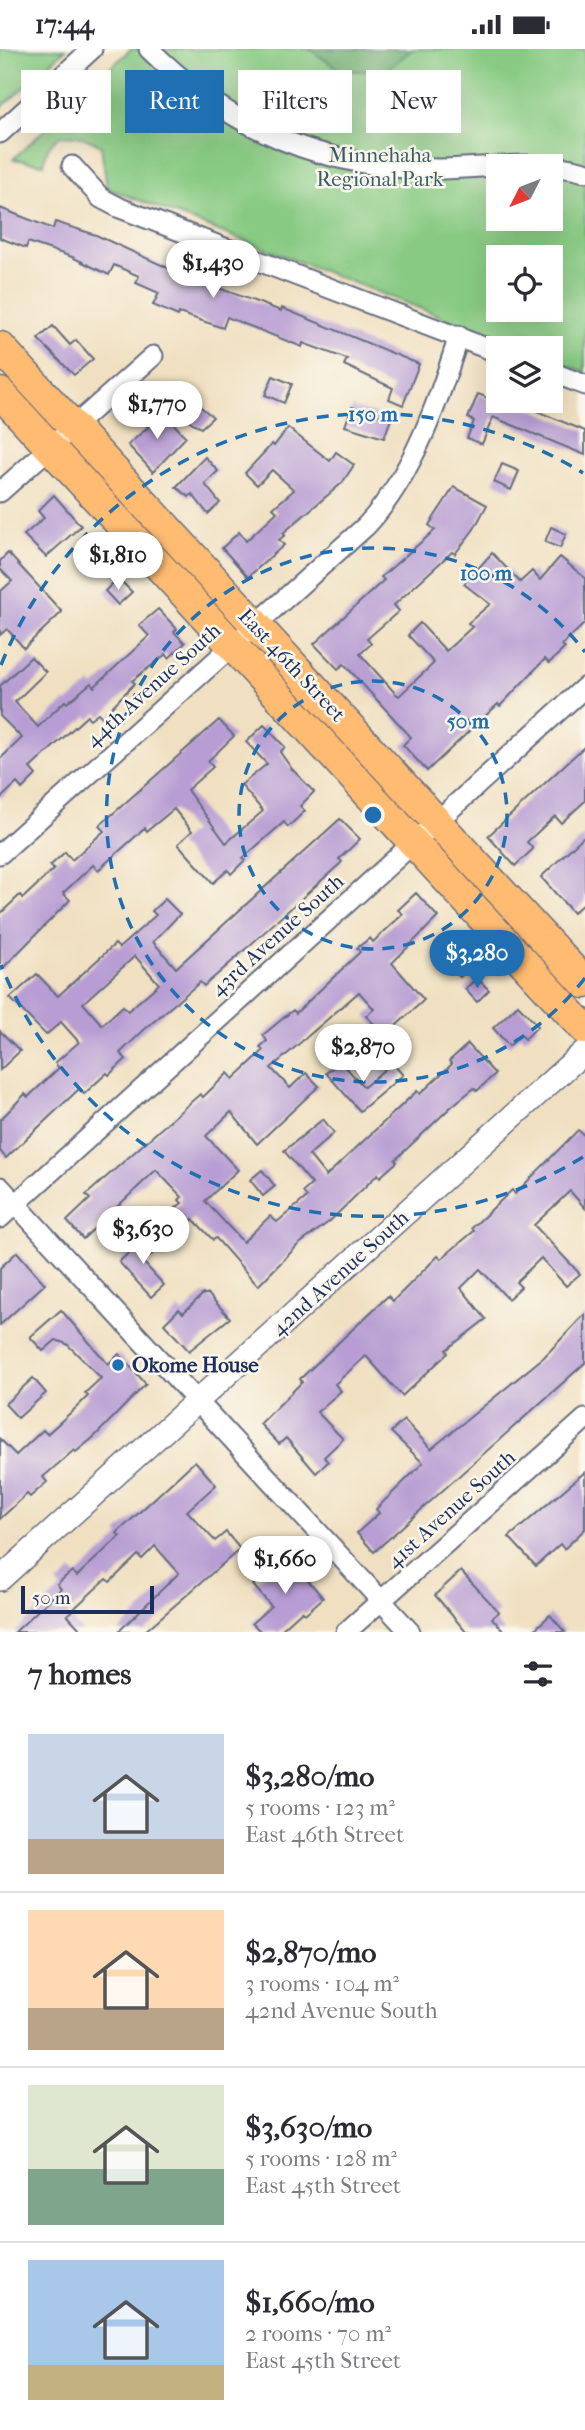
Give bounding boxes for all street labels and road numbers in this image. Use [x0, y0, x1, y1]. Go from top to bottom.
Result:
street label: East 46th Street [234, 604, 351, 727]
street label: 44th Avenue South [81, 618, 226, 752]
street label: 43rd Avenue South [206, 869, 348, 1001]
street label: 42nd Avenue South [267, 1205, 414, 1341]
street label: 41st Avenue South [382, 1445, 520, 1573]

